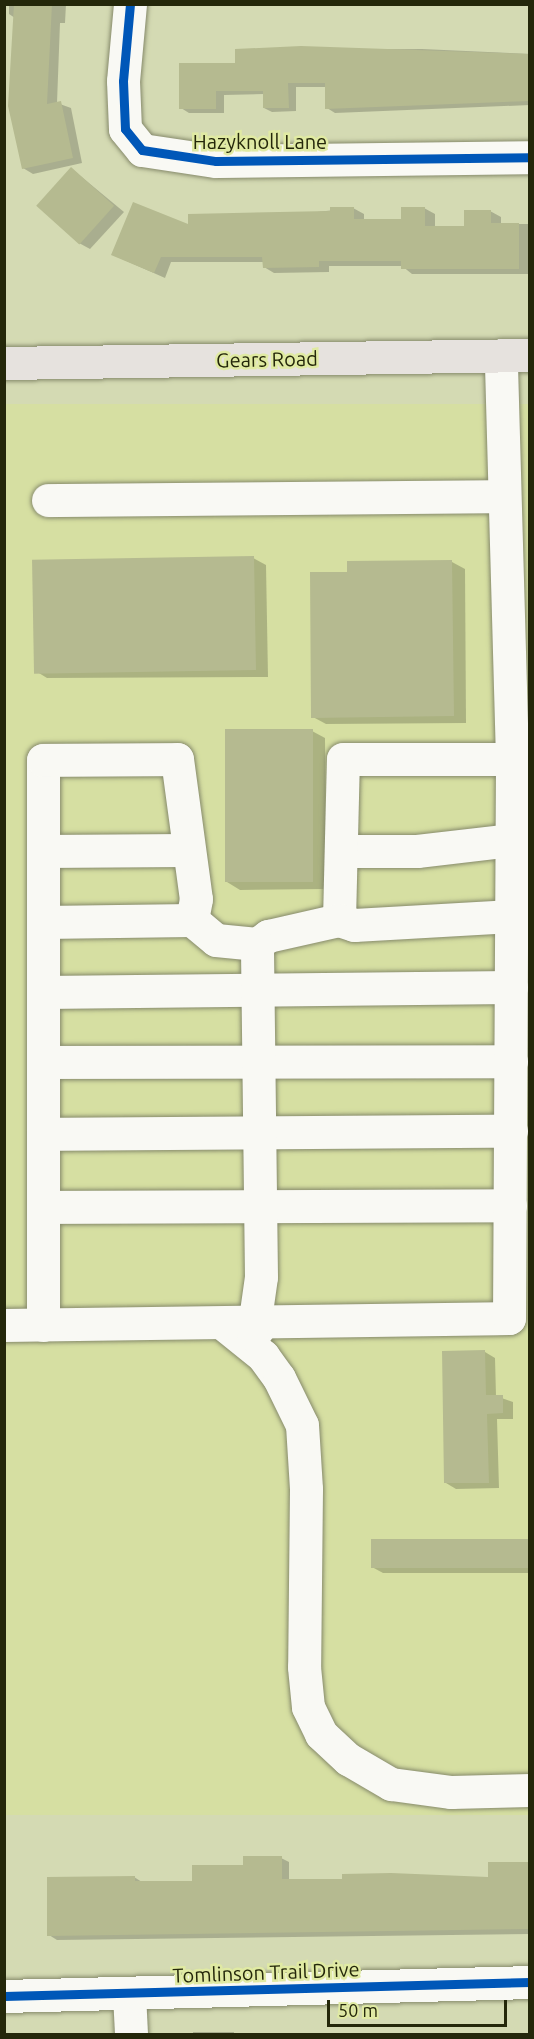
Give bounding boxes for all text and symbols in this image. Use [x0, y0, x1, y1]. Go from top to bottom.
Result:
street label: Hazyknoll Lane [193, 129, 327, 153]
street label: Gears Road [216, 346, 318, 372]
street label: Tomlinson Trail Drive [172, 1957, 360, 1987]
scale bar [330, 1988, 510, 2026]
text: 50 m [338, 2000, 378, 2020]

